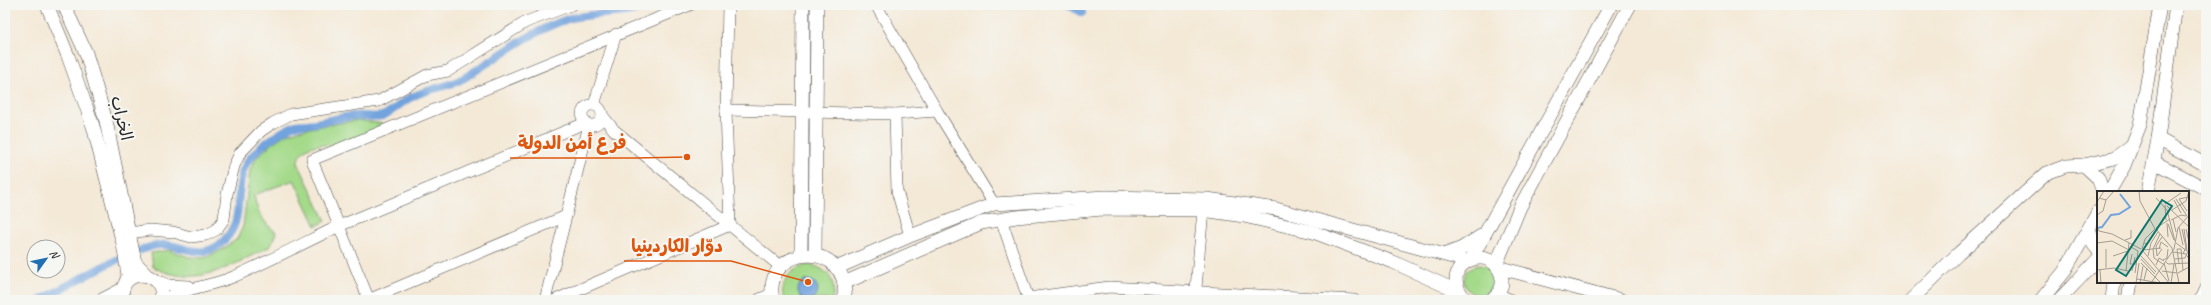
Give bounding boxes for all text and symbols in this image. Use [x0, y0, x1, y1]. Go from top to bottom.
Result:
street label: الخراب [106, 94, 137, 143]
callout: فرع أمن الدولة [510, 128, 635, 158]
text: فرع أمن الدولة [518, 132, 627, 155]
inset map [2097, 191, 2189, 283]
callout: دوّار الكاردينيا [624, 231, 731, 261]
text: دوّار الكاردينيا [631, 235, 723, 257]
north arrow [26, 239, 66, 279]
text: N [47, 247, 63, 262]

